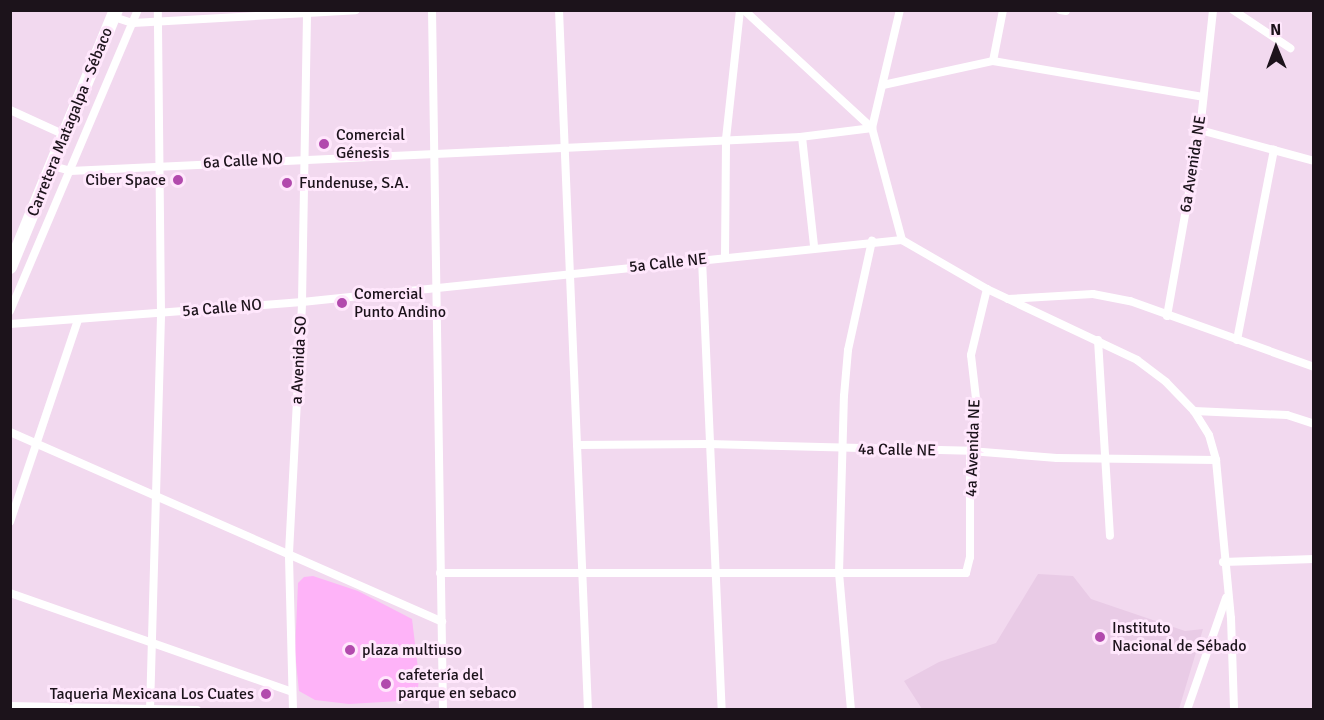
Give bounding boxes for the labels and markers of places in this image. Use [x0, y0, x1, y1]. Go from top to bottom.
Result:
place label: Comercial Génesis [336, 125, 405, 163]
marker: Comercial Génesis [317, 137, 331, 151]
place label: Ciber Space [85, 170, 166, 190]
marker: Ciber Space [171, 173, 185, 187]
place label: Fundenuse, S.A. [299, 173, 409, 193]
marker: Fundenuse, S.A. [280, 176, 294, 190]
place label: Comercial Punto Andino [354, 284, 446, 322]
marker: Comercial Punto Andino [335, 296, 349, 310]
place label: Instituto Nacional de Sébado [1112, 618, 1247, 656]
marker: Instituto Nacional de Sébado [1093, 630, 1107, 644]
place label: plaza multiuso [362, 640, 462, 660]
marker: plaza multiuso [343, 643, 357, 657]
place label: cafetería del parque en sebaco [398, 665, 517, 703]
marker: cafetería del parque en sebaco [379, 677, 393, 691]
place label: Taqueria Mexicana Los Cuates [50, 684, 254, 704]
marker: Taqueria Mexicana Los Cuates [259, 687, 273, 701]

